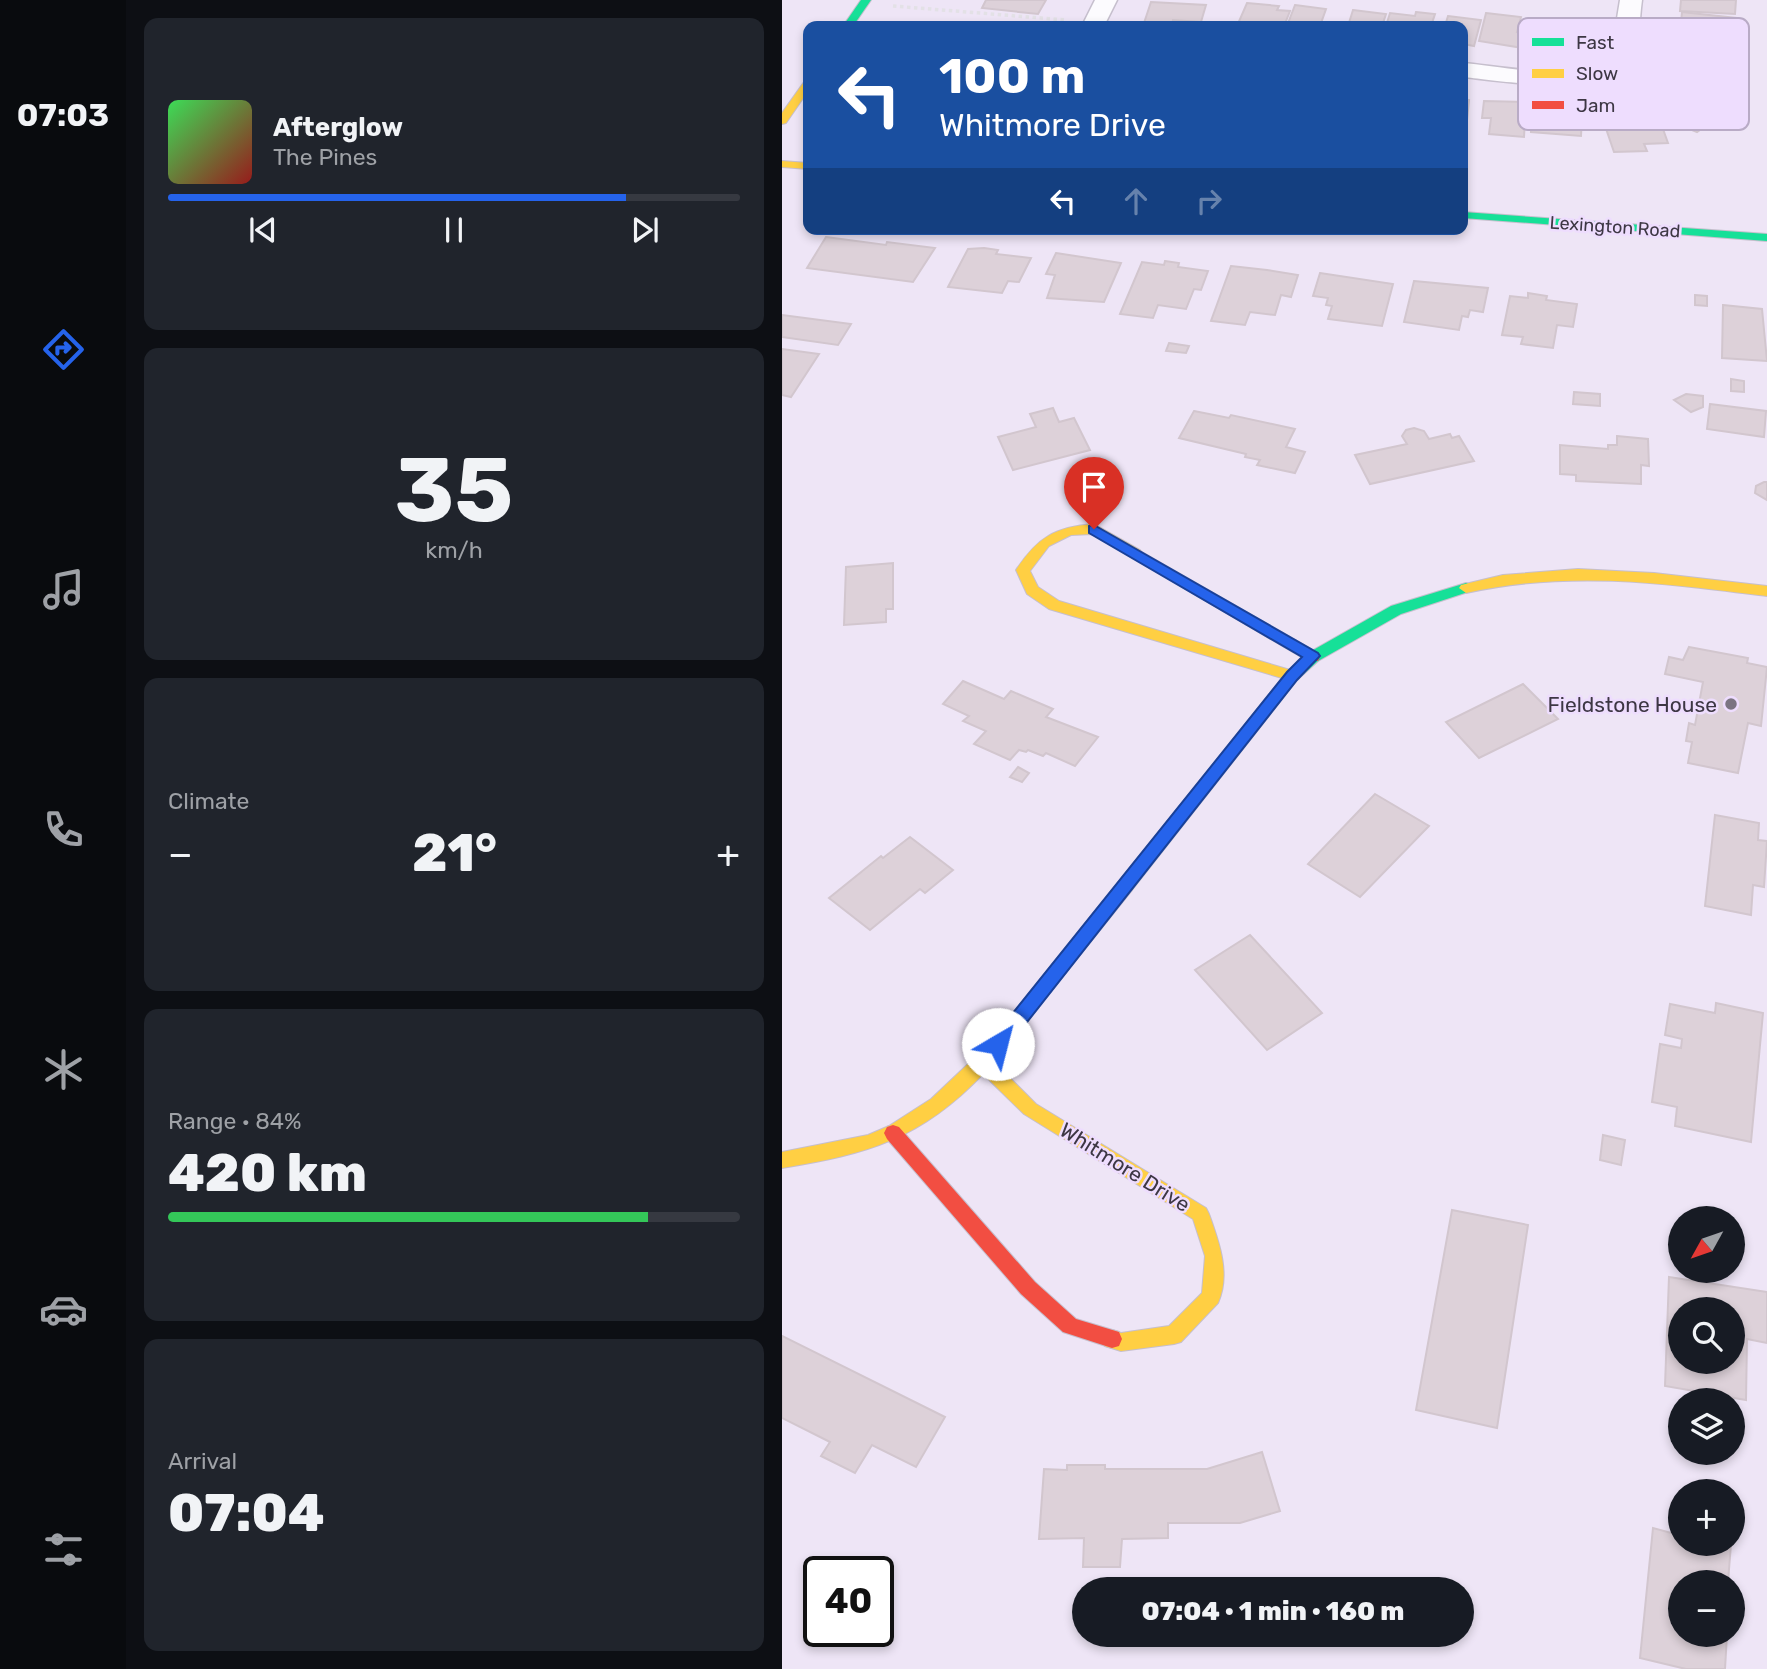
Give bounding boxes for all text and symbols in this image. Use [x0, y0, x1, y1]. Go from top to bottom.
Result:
legend [1518, 18, 1749, 130]
text: Fast [1576, 31, 1615, 54]
text: 100 m [939, 47, 1085, 105]
icon: left [824, 49, 915, 140]
text: Slow [1576, 62, 1618, 85]
text: Jam [1576, 94, 1615, 117]
text: 07:03 [17, 96, 109, 134]
text: Whitmore Drive [939, 106, 1166, 144]
text: Afterglow [273, 112, 403, 143]
text: The Pines [273, 143, 377, 171]
icon: left [1044, 182, 1082, 220]
icon: ahead [1117, 182, 1155, 220]
icon: right [1190, 182, 1228, 220]
icon: previous [244, 211, 282, 249]
icon: pause [435, 211, 473, 249]
icon: next [626, 211, 664, 249]
street label: Lexington Road [1549, 211, 1681, 243]
icon: directions [39, 325, 88, 374]
text: 35 [395, 436, 513, 544]
pin [1064, 457, 1124, 529]
icon: arrive [1075, 468, 1113, 506]
text: km/h [425, 536, 483, 564]
icon: music [39, 565, 88, 614]
place label: Fieldstone House [1548, 692, 1717, 717]
marker: Fieldstone House [1723, 696, 1739, 712]
text: Climate [168, 787, 249, 815]
icon: phone [39, 805, 88, 854]
text: 21° [412, 822, 497, 884]
text: − [168, 831, 193, 877]
text: + [716, 831, 740, 877]
position arrow [961, 1007, 1035, 1081]
icon: climate [39, 1045, 88, 1094]
text: Range · 84% [168, 1107, 302, 1135]
street label: Whitmore Drive [1055, 1117, 1195, 1217]
text: 420 km [168, 1142, 367, 1204]
north arrow [1668, 1206, 1744, 1283]
map controls [1668, 1206, 1745, 1647]
icon: car [39, 1285, 88, 1334]
button: search [1668, 1297, 1745, 1374]
button: layers [1668, 1388, 1745, 1465]
text: Arrival [168, 1447, 237, 1475]
button: + [1668, 1479, 1745, 1556]
text: 07:04 [168, 1482, 325, 1544]
icon: filters [39, 1525, 88, 1574]
speed limit sign: 40 [803, 1556, 894, 1647]
button: − [1668, 1570, 1745, 1647]
text: 07:04 · 1 min · 160 m [1142, 1596, 1404, 1627]

